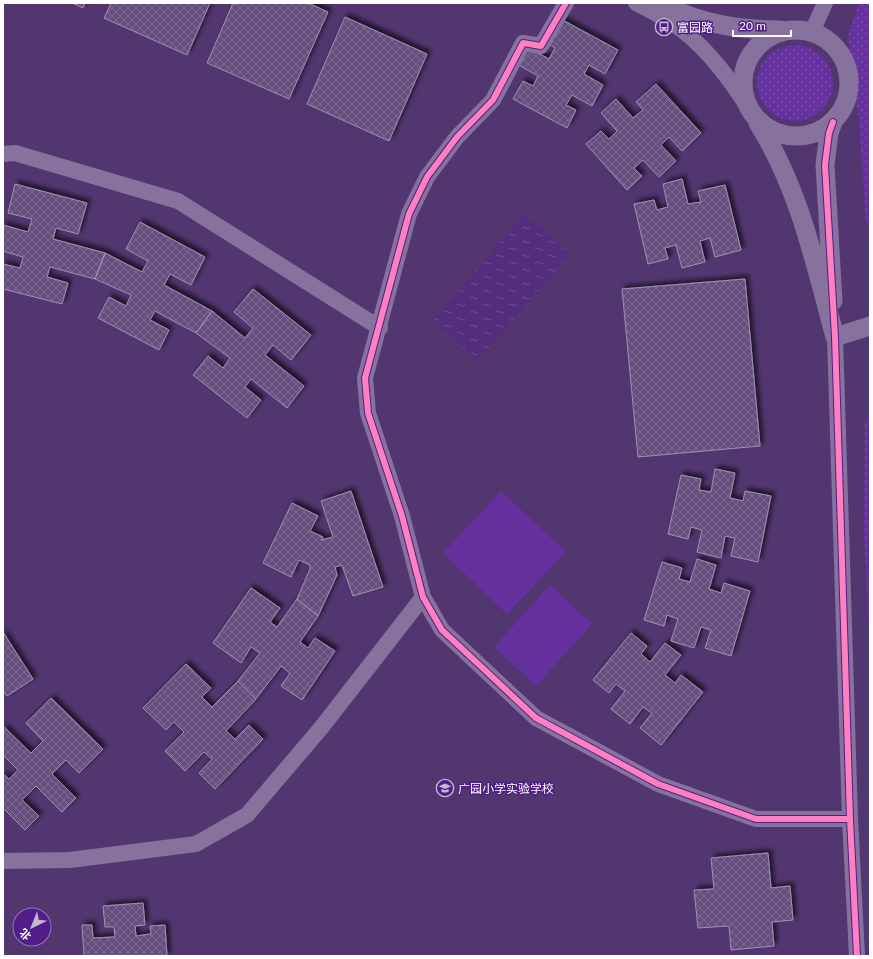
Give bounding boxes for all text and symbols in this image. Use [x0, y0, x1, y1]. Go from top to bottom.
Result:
scale bar [733, 12, 791, 38]
bus stop icon: 富园路 [654, 17, 674, 37]
text: 20 m [739, 18, 766, 33]
place label: 富园路 [677, 20, 713, 35]
school or university icon: 广园小学实验学校 [435, 778, 455, 798]
place label: 广园小学实验学校 [458, 781, 554, 796]
north arrow [12, 907, 52, 947]
text: 北 [16, 926, 33, 943]

